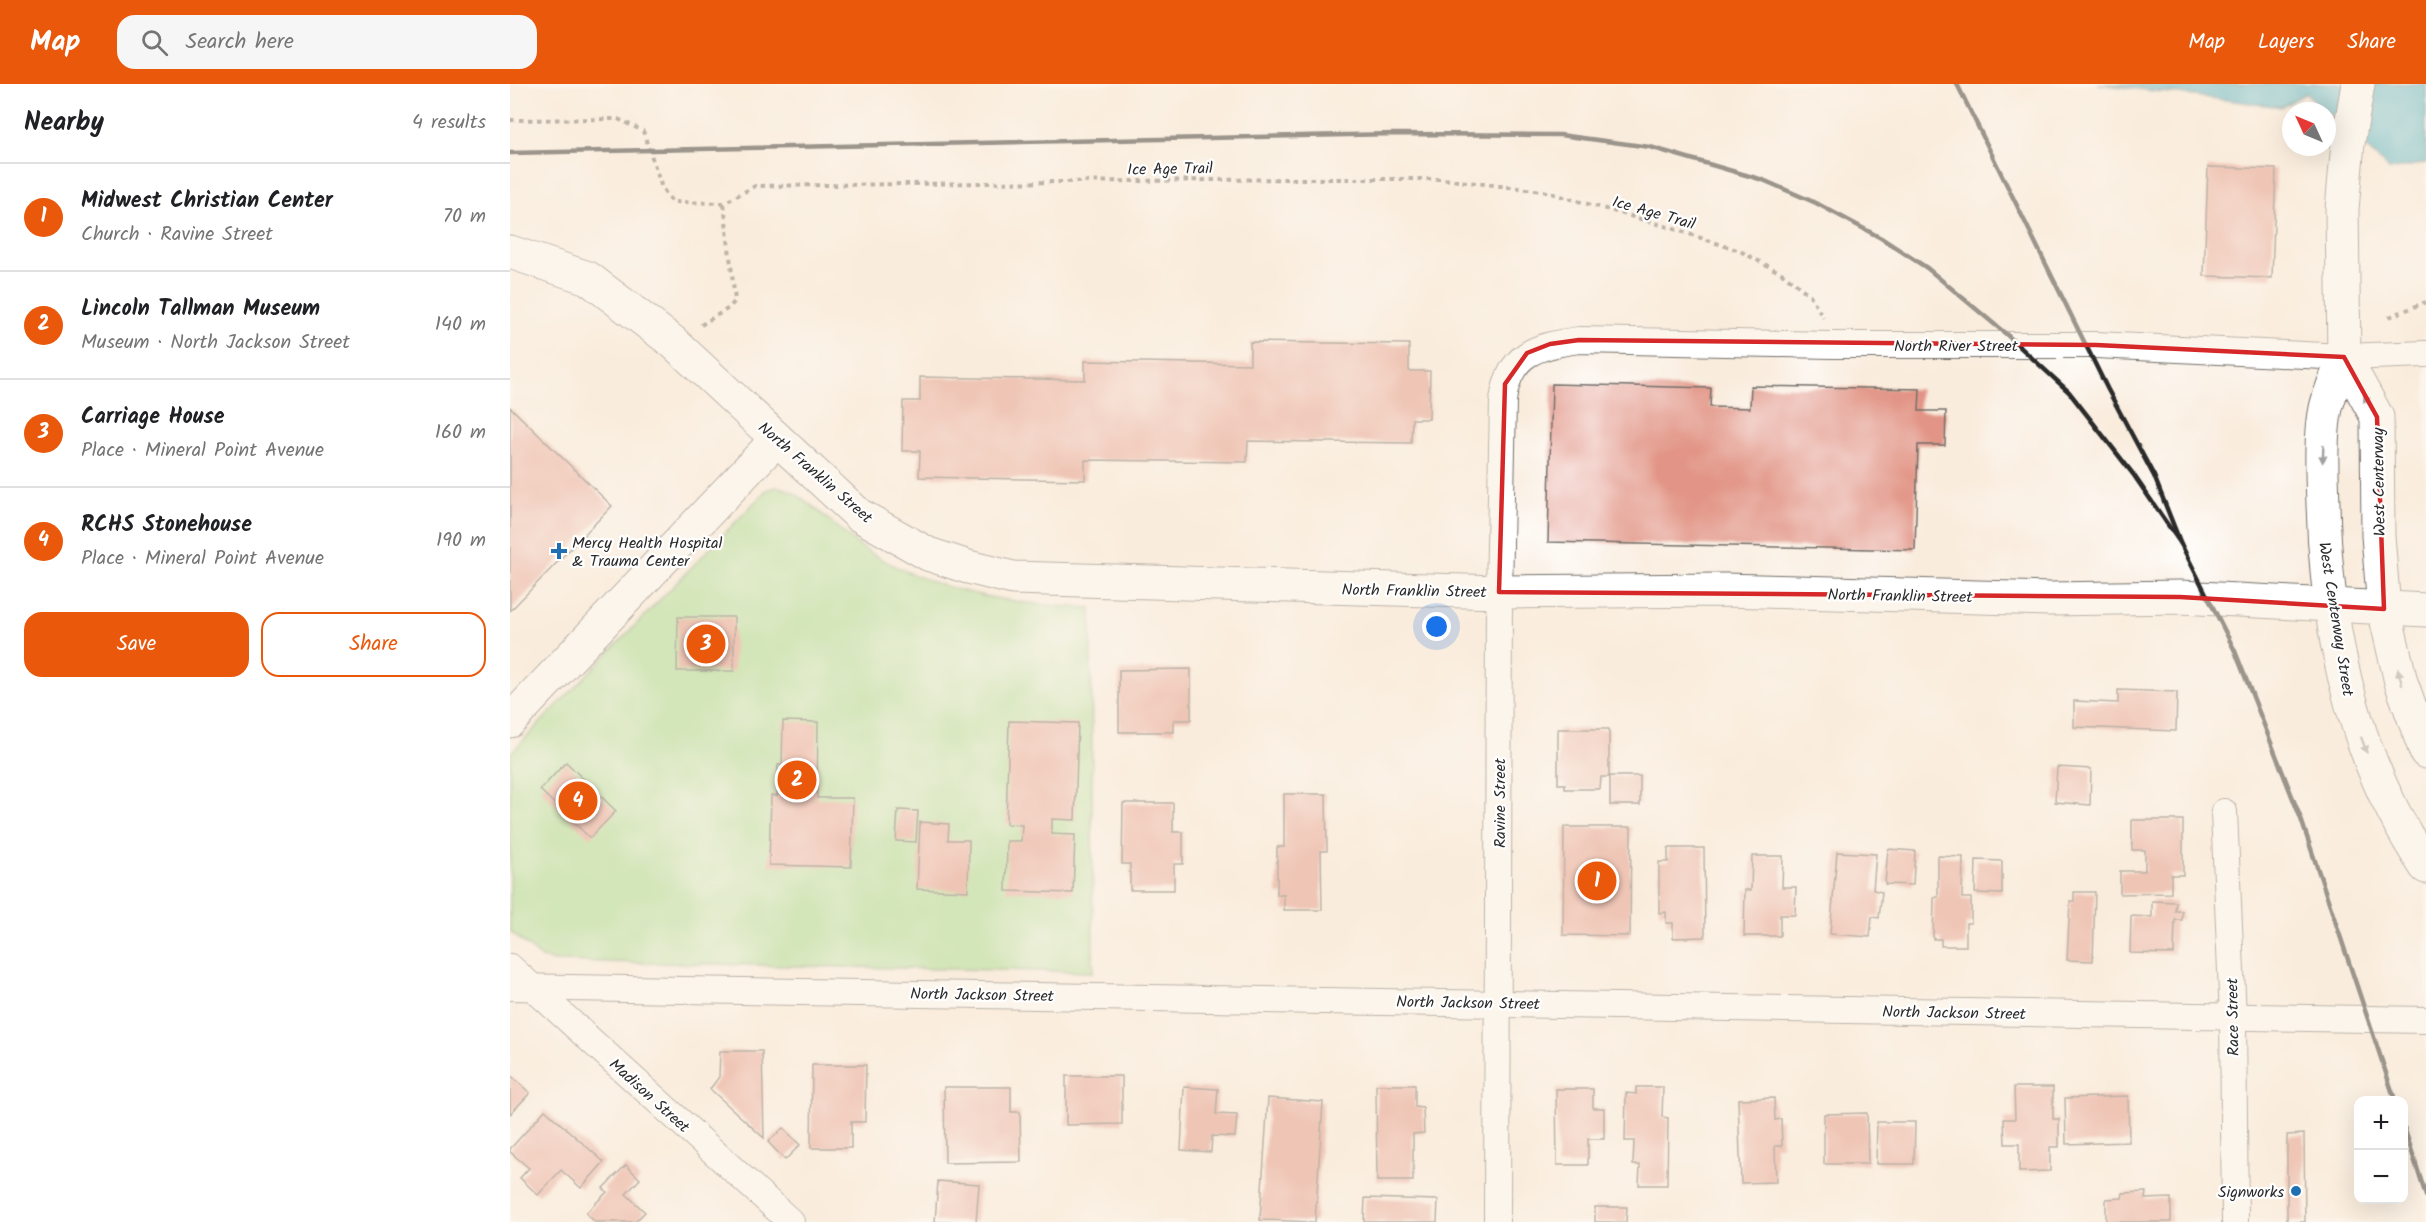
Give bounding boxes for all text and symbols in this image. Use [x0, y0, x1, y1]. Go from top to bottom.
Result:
search box [117, 15, 537, 69]
text: Map [30, 20, 81, 65]
text: Search here [186, 25, 294, 60]
icon: search [138, 26, 171, 59]
text: Map [2188, 26, 2225, 59]
text: Layers [2258, 26, 2314, 59]
text: Share [2347, 26, 2396, 59]
text: Nearby [24, 102, 104, 144]
north arrow [2282, 102, 2336, 156]
text: 4 results [412, 107, 486, 139]
street label: Ice Age Trail [1127, 156, 1213, 183]
text: Midwest Christian Center [81, 184, 333, 219]
street label: Ice Age Trail [1609, 190, 1698, 237]
text: 1 [40, 201, 47, 233]
text: 70 m [443, 201, 486, 233]
text: Church · Ravine Street [81, 219, 273, 251]
text: Lincoln Tallman Museum [81, 292, 320, 327]
text: 2 [38, 309, 49, 341]
text: 140 m [435, 309, 486, 341]
text: Museum · North Jackson Street [81, 327, 350, 359]
street label: North River Street [1894, 334, 2019, 359]
one-way arrow [2363, 393, 2373, 410]
text: Carriage House [81, 400, 225, 435]
street label: North Franklin Street [752, 416, 879, 531]
text: 3 [38, 417, 49, 449]
text: 160 m [435, 417, 486, 449]
street label: West Centerway [2366, 427, 2393, 537]
text: Place · Mineral Point Avenue [81, 435, 324, 467]
one-way arrow [2319, 445, 2328, 464]
text: RCHS Stonehouse [81, 508, 252, 543]
text: 4 [38, 525, 49, 557]
text: 190 m [436, 525, 486, 557]
place label: Mercy Health Hospital & Trauma Center [572, 531, 723, 574]
street label: West Centerway Street [2311, 540, 2360, 699]
marker: Mercy Health Hospital & Trauma Center [550, 542, 568, 560]
text: Place · Mineral Point Avenue [81, 543, 324, 575]
street label: North Franklin Street [1341, 578, 1487, 605]
street label: North Franklin Street [1827, 583, 1973, 610]
button: Save [24, 612, 249, 677]
button: Share [261, 612, 486, 677]
your location [1422, 612, 1451, 641]
pin: 3 [686, 622, 726, 666]
one-way arrow [2394, 668, 2404, 686]
one-way arrow [2360, 736, 2370, 754]
street label: Ravine Street [1488, 757, 1513, 848]
pin: 2 [778, 758, 816, 802]
pin: 4 [558, 778, 598, 824]
pin: 1 [1578, 858, 1616, 904]
street label: Race Street [2220, 977, 2247, 1056]
street label: North Jackson Street [910, 982, 1055, 1009]
street label: North Jackson Street [1396, 990, 1541, 1017]
street label: North Jackson Street [1882, 1000, 2027, 1027]
street label: Madison Street [603, 1053, 696, 1140]
map controls [2354, 1096, 2408, 1204]
button: + [2354, 1096, 2408, 1150]
button: − [2354, 1150, 2408, 1204]
place label: Signworks [2218, 1180, 2284, 1205]
marker: Signworks [2289, 1184, 2303, 1198]

